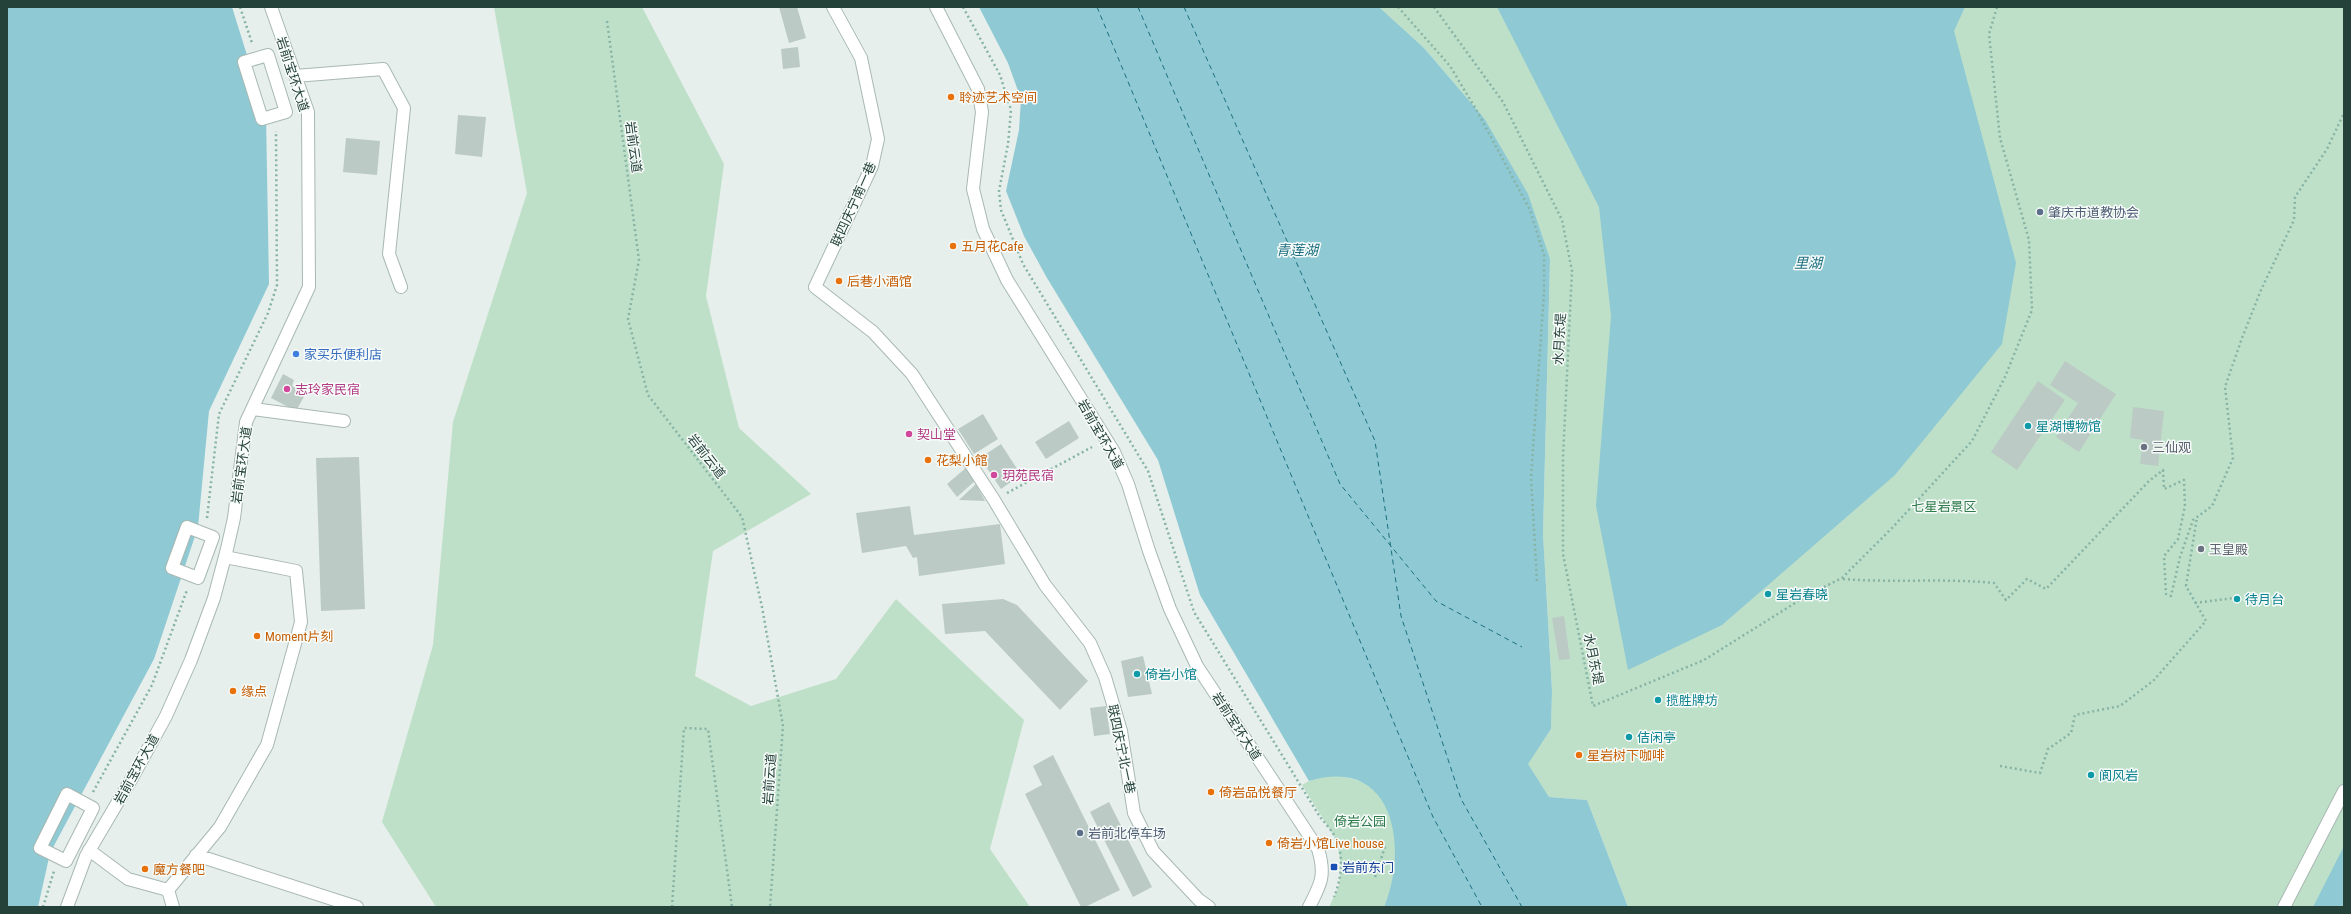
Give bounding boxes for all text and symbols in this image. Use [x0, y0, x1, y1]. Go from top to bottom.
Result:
street label: 岩前宝环大道 [273, 35, 312, 114]
place label: 聆迹艺术空间 [959, 90, 1037, 105]
marker: 聆迹艺术空间 [946, 92, 956, 102]
street label: 岩前云道 [622, 120, 645, 174]
street label: 联四庆宁南一巷 [828, 160, 879, 249]
place label: 肇庆市道教协会 [2048, 205, 2139, 220]
marker: 肇庆市道教协会 [2035, 207, 2045, 217]
place label: 五月花Cafe [961, 239, 1024, 254]
marker: 五月花Cafe [948, 241, 958, 251]
water label: 青莲湖 [1276, 242, 1320, 258]
water label: 里湖 [1794, 255, 1824, 271]
place label: 后巷小酒馆 [847, 274, 912, 289]
marker: 后巷小酒馆 [834, 276, 844, 286]
street label: 水月东堤 [1551, 313, 1568, 365]
place label: 家买乐便利店 [304, 347, 382, 362]
marker: 家买乐便利店 [291, 349, 301, 359]
place label: 志玲家民宿 [295, 382, 360, 397]
marker: 志玲家民宿 [282, 384, 292, 394]
street label: 岩前宝环大道 [1075, 397, 1127, 472]
place label: 星湖博物馆 [2036, 419, 2101, 434]
marker: 星湖博物馆 [2023, 421, 2033, 431]
street label: 岩前宝环大道 [229, 425, 254, 505]
place label: 契山堂 [917, 427, 956, 442]
marker: 契山堂 [904, 429, 914, 439]
street label: 岩前云道 [685, 431, 729, 481]
place label: 三仙观 [2152, 440, 2191, 455]
marker: 三仙观 [2139, 442, 2149, 452]
place label: 花梨小館 [936, 453, 988, 468]
marker: 花梨小館 [923, 455, 933, 465]
place label: 玥苑民宿 [1002, 468, 1054, 483]
marker: 玥苑民宿 [989, 470, 999, 480]
park label: 七星岩景区 [1911, 499, 1977, 514]
place label: 玉皇殿 [2209, 542, 2248, 557]
marker: 玉皇殿 [2196, 544, 2206, 554]
place label: 星岩春晓 [1776, 587, 1828, 602]
marker: 星岩春晓 [1763, 589, 1773, 599]
place label: 待月台 [2245, 592, 2284, 607]
marker: 待月台 [2232, 594, 2242, 604]
place label: Moment片刻 [265, 629, 333, 644]
marker: Moment片刻 [252, 631, 262, 641]
street label: 水月东堤 [1581, 632, 1606, 686]
place label: 倚岩小馆 [1145, 667, 1197, 682]
marker: 倚岩小馆 [1132, 669, 1142, 679]
place label: 缘点 [241, 684, 267, 699]
marker: 缘点 [228, 686, 238, 696]
street label: 岩前宝环大道 [1209, 689, 1264, 763]
place label: 揽胜牌坊 [1666, 693, 1718, 708]
marker: 揽胜牌坊 [1653, 695, 1663, 705]
street label: 联四庆宁北一巷 [1105, 703, 1138, 795]
place label: 佶闲亭 [1637, 730, 1676, 745]
street label: 岩前宝环大道 [111, 731, 162, 807]
marker: 佶闲亭 [1624, 732, 1634, 742]
place label: 星岩树下咖啡 [1587, 748, 1665, 763]
marker: 星岩树下咖啡 [1574, 750, 1584, 760]
street label: 岩前云道 [760, 753, 779, 806]
place label: 阆风岩 [2099, 768, 2138, 783]
marker: 阆风岩 [2086, 770, 2096, 780]
place label: 倚岩品悦餐厅 [1219, 785, 1297, 800]
marker: 倚岩品悦餐厅 [1206, 787, 1216, 797]
park label: 倚岩公园 [1334, 814, 1386, 829]
place label: 岩前北停车场 [1088, 826, 1166, 841]
marker: 岩前北停车场 [1075, 828, 1085, 838]
place label: 倚岩小馆Live house [1277, 836, 1384, 851]
marker: 倚岩小馆Live house [1264, 838, 1274, 848]
place label: 岩前东门 [1342, 860, 1394, 875]
place label: 魔方餐吧 [153, 862, 205, 877]
marker: 岩前东门 [1329, 862, 1339, 872]
marker: 魔方餐吧 [140, 864, 150, 874]

